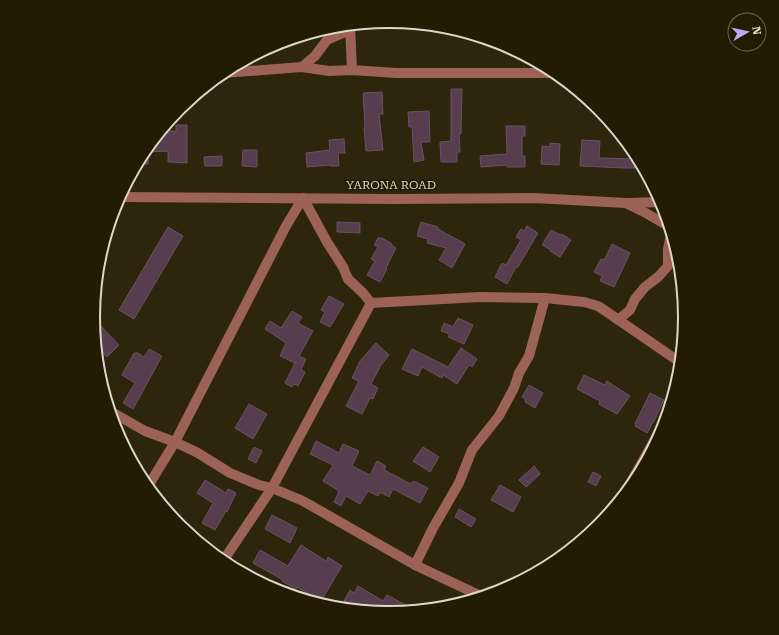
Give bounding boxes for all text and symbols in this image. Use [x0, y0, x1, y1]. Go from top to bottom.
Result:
north arrow [727, 12, 767, 52]
text: N [749, 25, 764, 36]
street label: YARONA ROAD [346, 178, 436, 192]

